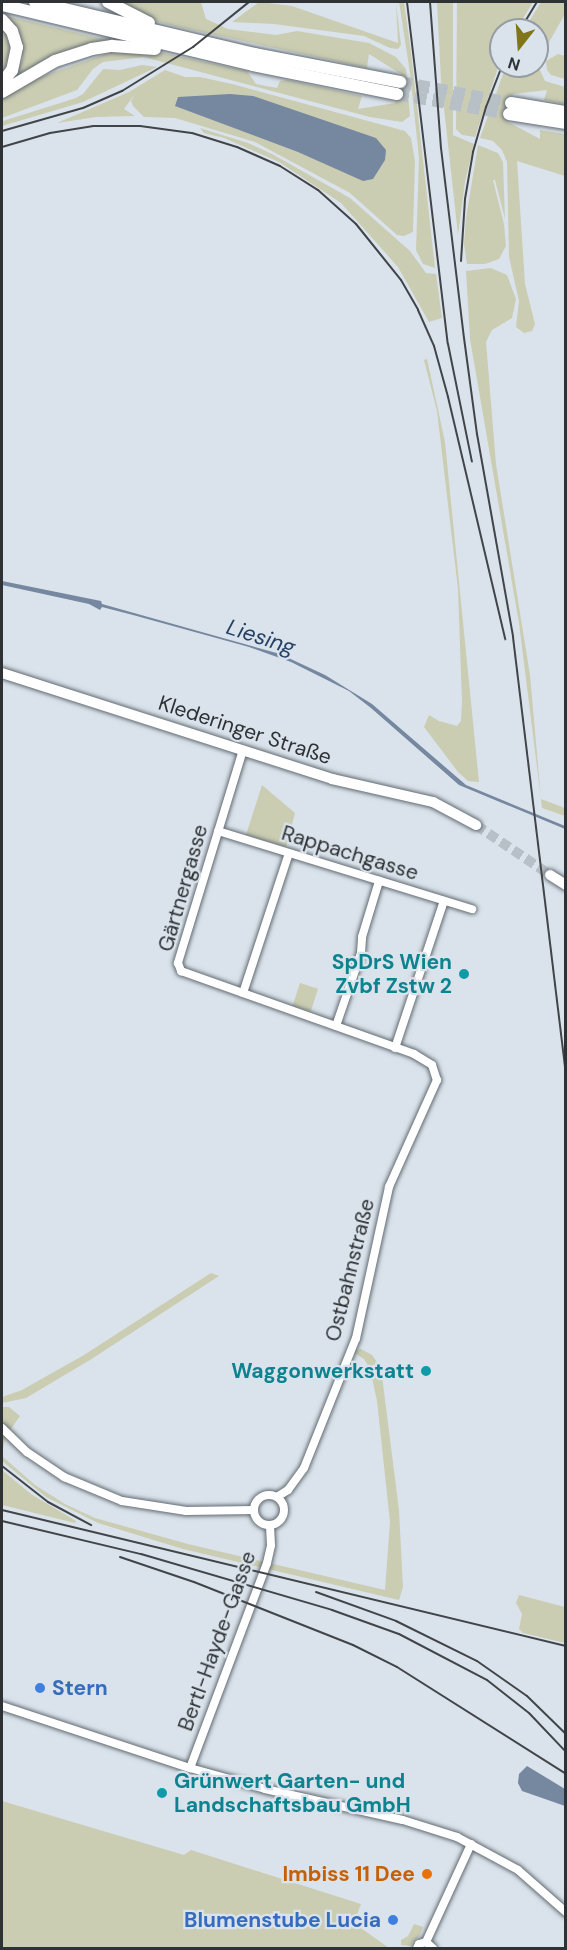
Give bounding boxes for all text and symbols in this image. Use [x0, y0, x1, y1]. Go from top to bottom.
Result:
north arrow [489, 18, 549, 78]
text: N [506, 52, 523, 76]
water label: Liesing [223, 614, 299, 660]
street label: Klederinger Straße [155, 690, 335, 770]
street label: Rappachgasse [279, 820, 421, 886]
street label: Gärtnergasse [153, 822, 213, 954]
place label: SpDrS Wien Zvbf Zstw 2 [332, 949, 452, 999]
marker: SpDrS Wien Zvbf Zstw 2 [457, 967, 471, 981]
street label: Ostbahnstraße [320, 1196, 380, 1344]
place label: Waggonwerkstatt [231, 1358, 414, 1384]
marker: Waggonwerkstatt [419, 1364, 433, 1378]
street label: Bertl-Hayde-Gasse [173, 1548, 261, 1734]
place label: Stern [52, 1675, 108, 1701]
marker: Stern [33, 1681, 47, 1695]
place label: Grünwert Garten- und Landschaftsbau GmbH [174, 1768, 411, 1818]
marker: Grünwert Garten- und Landschaftsbau GmbH [155, 1786, 169, 1800]
place label: Imbiss 11 Dee [282, 1861, 415, 1887]
marker: Imbiss 11 Dee [420, 1867, 434, 1881]
place label: Blumenstube Lucia [184, 1907, 381, 1933]
marker: Blumenstube Lucia [386, 1913, 400, 1927]

